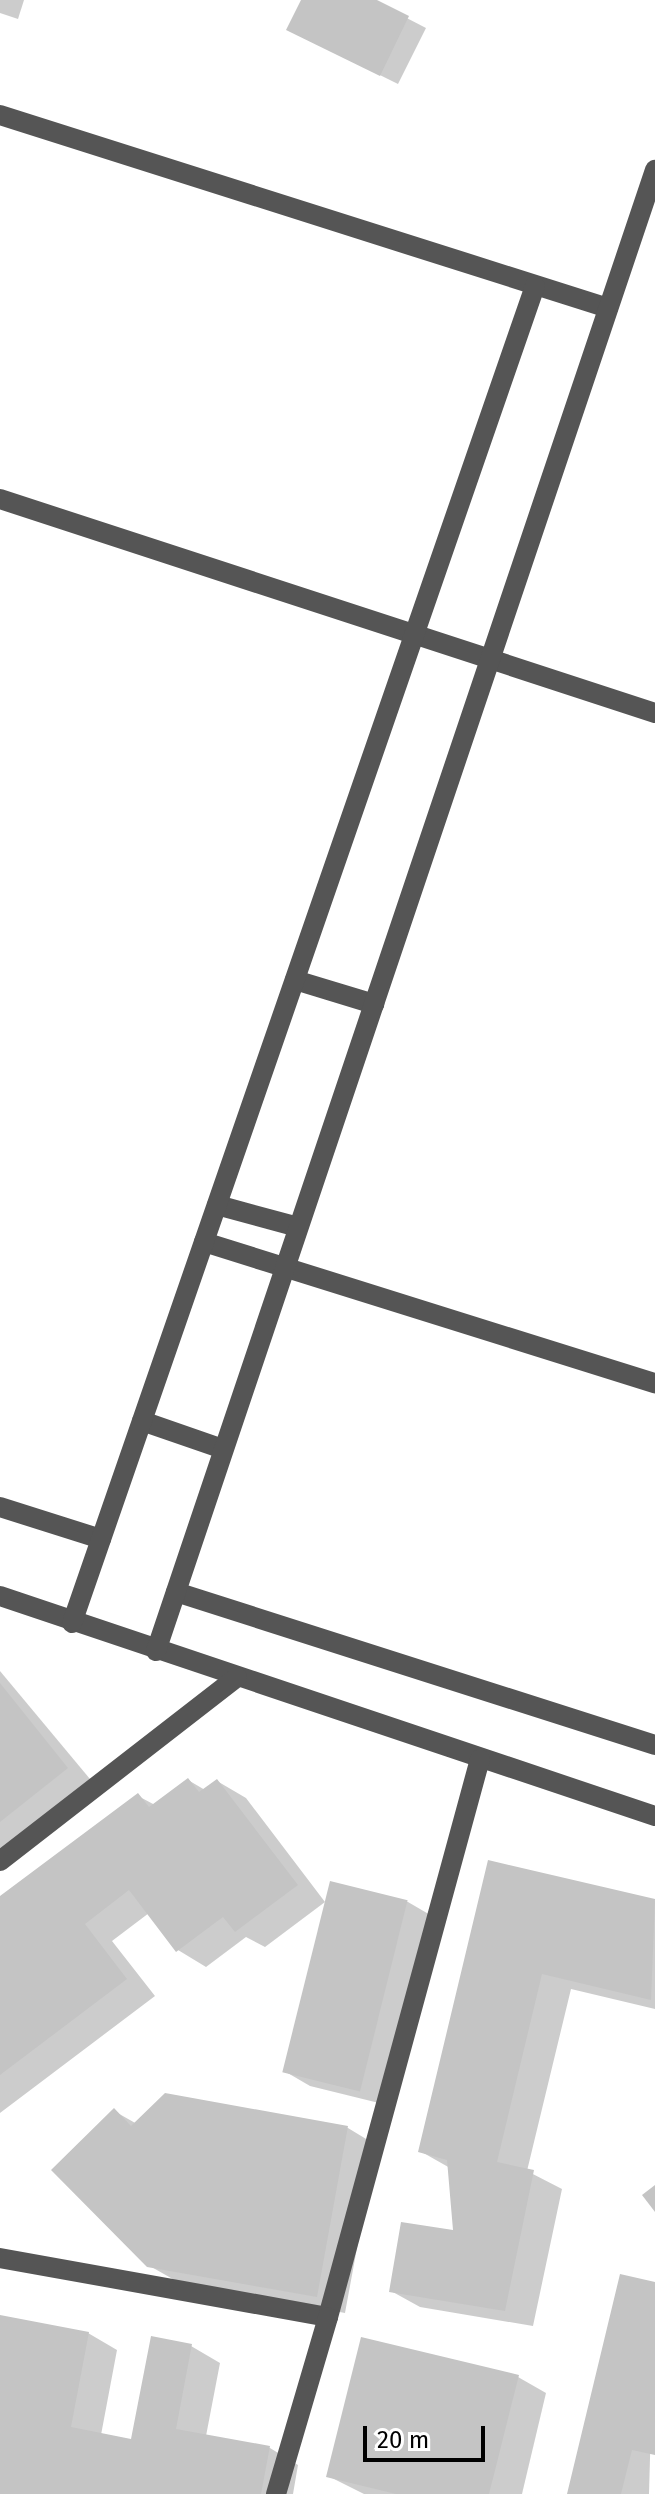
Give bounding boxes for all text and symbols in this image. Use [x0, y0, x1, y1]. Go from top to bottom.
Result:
scale bar [367, 2410, 489, 2460]
text: 20 m [377, 2426, 429, 2454]

